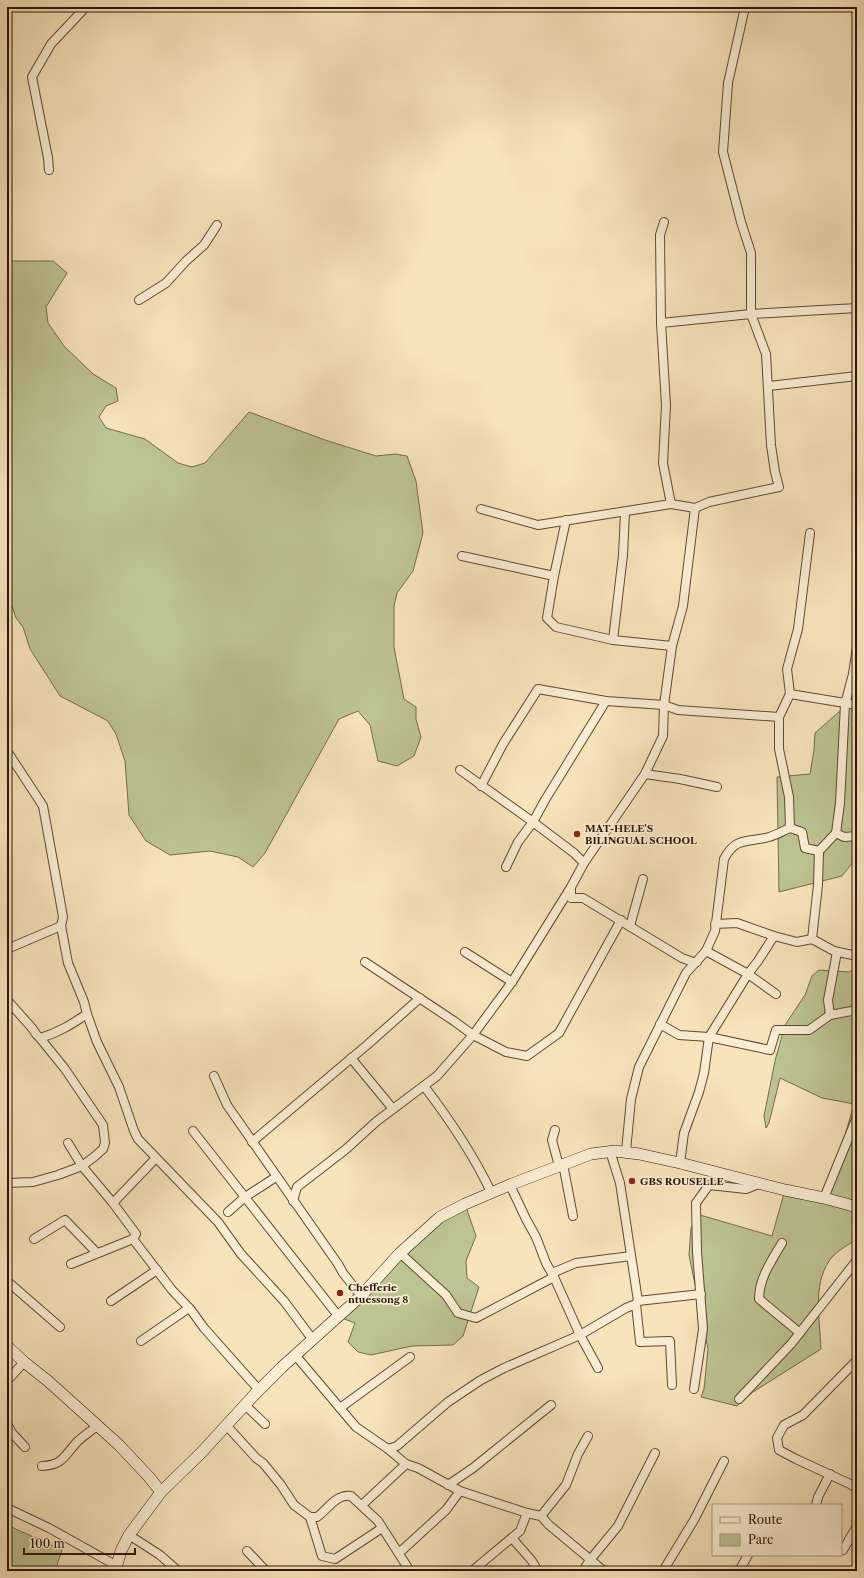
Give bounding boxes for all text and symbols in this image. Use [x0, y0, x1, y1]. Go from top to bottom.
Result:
place label: MAT-HELE'S BILINGUAL SCHOOL [585, 822, 697, 847]
marker: MAT-HELE'S BILINGUAL SCHOOL [572, 829, 582, 839]
place label: GBS ROUSELLE [640, 1175, 724, 1188]
marker: GBS ROUSELLE [627, 1176, 637, 1186]
place label: Chefferie ntuessong 8 [348, 1281, 408, 1306]
marker: Chefferie ntuessong 8 [335, 1288, 345, 1298]
legend [712, 1504, 842, 1556]
text: Route [748, 1512, 783, 1527]
scale bar [24, 1530, 135, 1556]
text: Parc [748, 1532, 773, 1547]
text: 100 m [30, 1536, 65, 1551]

